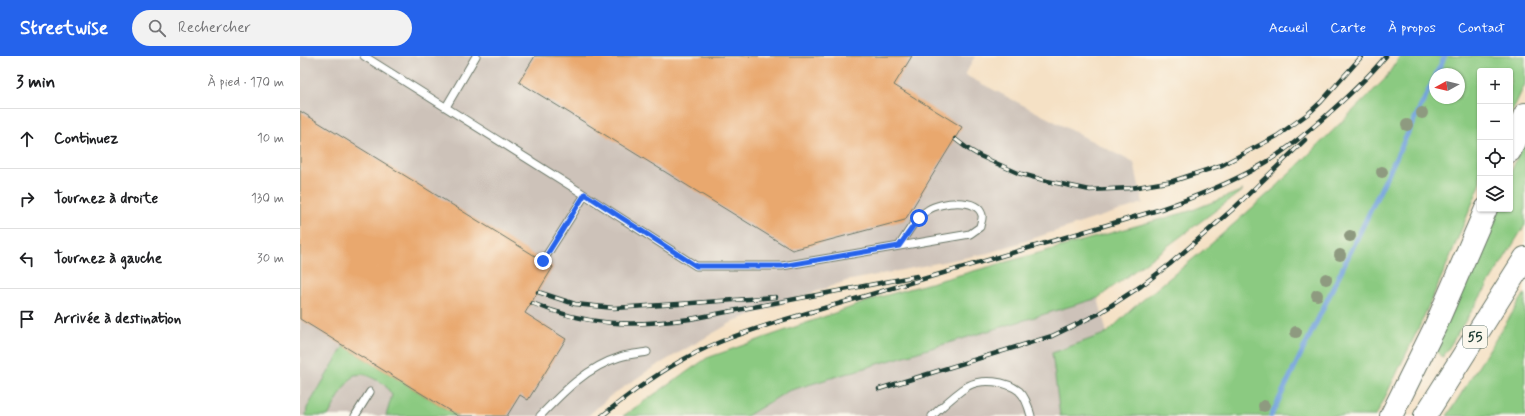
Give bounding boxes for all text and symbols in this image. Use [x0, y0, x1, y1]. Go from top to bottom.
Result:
search box [132, 10, 412, 46]
text: Streetwise [20, 16, 108, 41]
icon: search [146, 17, 168, 39]
text: Rechercher [178, 18, 251, 38]
text: Accueil [1269, 19, 1308, 37]
text: Carte [1330, 19, 1366, 37]
text: À propos [1388, 19, 1436, 37]
text: Contact [1458, 19, 1505, 37]
north arrow [1429, 68, 1465, 104]
map controls [1477, 68, 1513, 212]
button: + [1477, 68, 1513, 104]
text: 3 min [16, 71, 55, 93]
text: À pied · 170 m [207, 74, 284, 91]
button: − [1477, 104, 1513, 140]
icon: ahead [16, 128, 38, 150]
text: Continuez [54, 129, 118, 149]
text: 10 m [257, 130, 284, 147]
button: locate [1477, 140, 1513, 176]
button: layers [1477, 176, 1513, 212]
icon: right [16, 188, 38, 210]
text: Tournez à droite [54, 189, 158, 209]
text: 130 m [251, 190, 284, 207]
route start [910, 209, 928, 227]
icon: left [16, 248, 38, 270]
text: Tournez à gauche [54, 249, 162, 269]
text: 30 m [257, 250, 284, 267]
route end [534, 252, 552, 270]
icon: arrive [16, 308, 38, 330]
text: Arrivée à destination [54, 309, 181, 329]
road number: 55 [1463, 326, 1487, 348]

